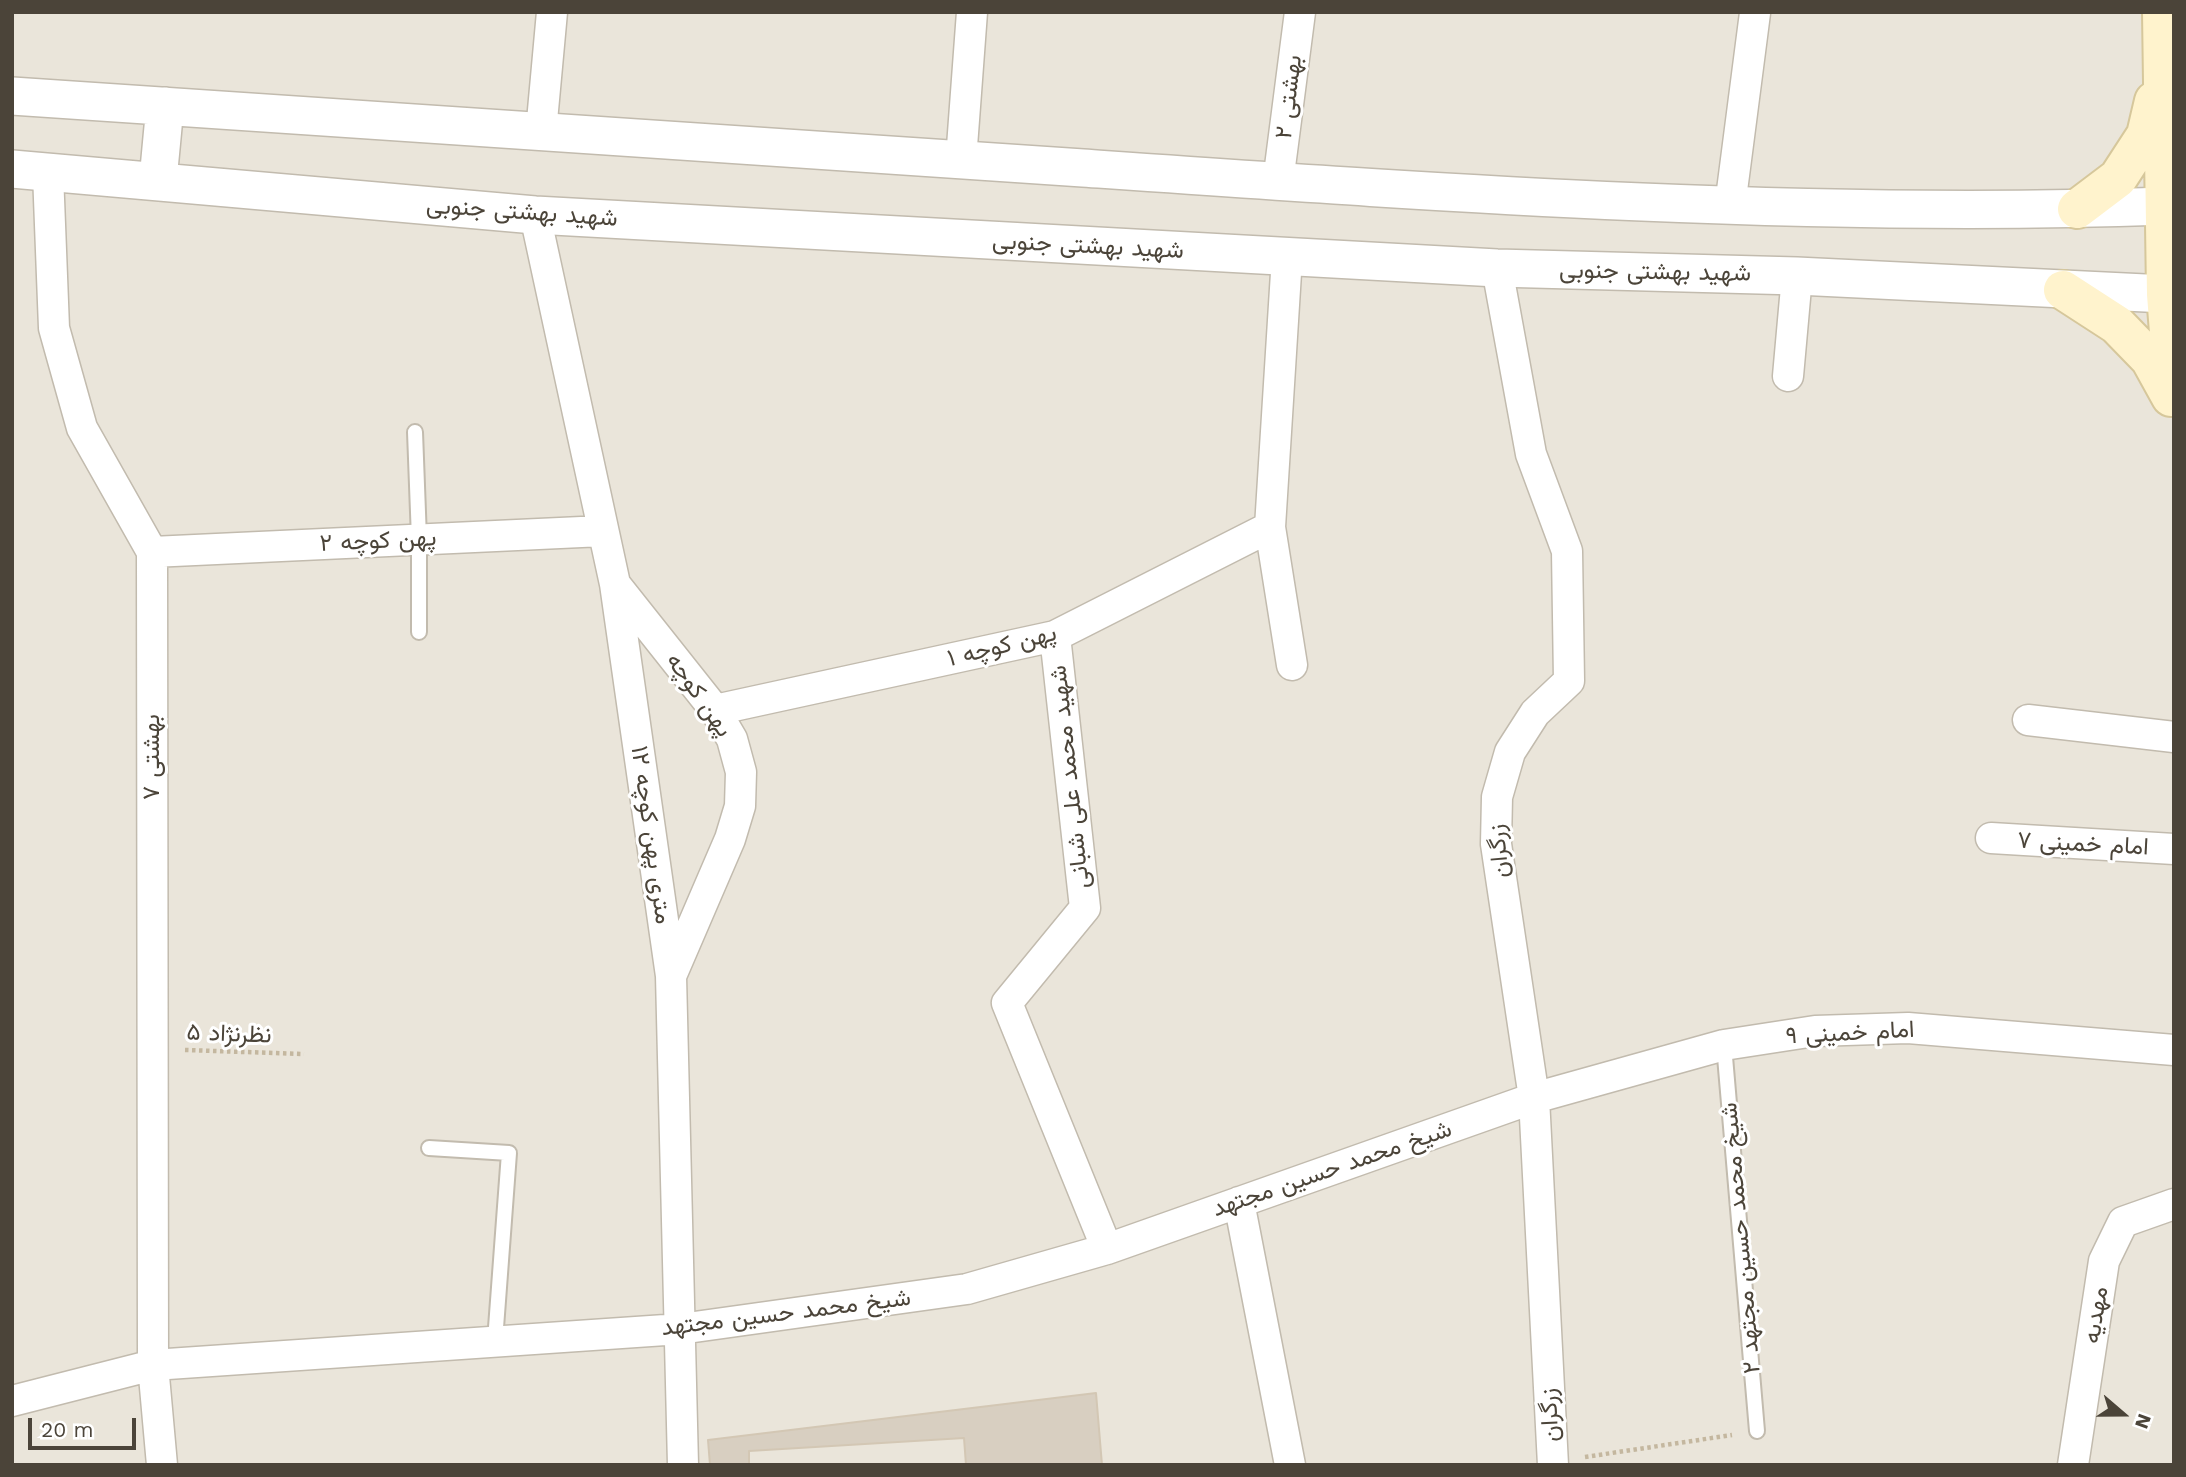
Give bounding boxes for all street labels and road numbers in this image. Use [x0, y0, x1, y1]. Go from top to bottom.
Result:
street label: بهشتی ۲ [1270, 53, 1308, 141]
street label: شهید بهشتی جنوبی [425, 191, 619, 233]
street label: شهید بهشتی جنوبی [991, 227, 1185, 265]
street label: شهید بهشتی جنوبی [1559, 256, 1751, 288]
street label: پهن کوچه ۲ [319, 524, 437, 558]
street label: پهن کوچه ۱ [945, 619, 1059, 673]
street label: پهن کوچه [660, 647, 738, 743]
street label: شهید محمد علی شبانی [1044, 664, 1096, 890]
street label: بهشتی ۷ [138, 714, 166, 800]
street label: ۱۲ متری پهن کوچه [624, 744, 678, 926]
street label: زرگران [1482, 823, 1516, 879]
street label: امام خمینی ۷ [2017, 826, 2149, 862]
street label: امام خمینی ۹ [1785, 1015, 1915, 1051]
street label: نظرنژاد ۵ [186, 1018, 272, 1050]
street label: شیخ محمد حسین مجتهد ۲ [1715, 1101, 1767, 1375]
street label: شیخ محمد حسین مجتهد [1208, 1114, 1456, 1224]
street label: شیخ محمد حسین مجتهد [660, 1283, 912, 1343]
street label: مهدیه [2077, 1284, 2115, 1346]
street label: زرگران [1534, 1387, 1566, 1443]

